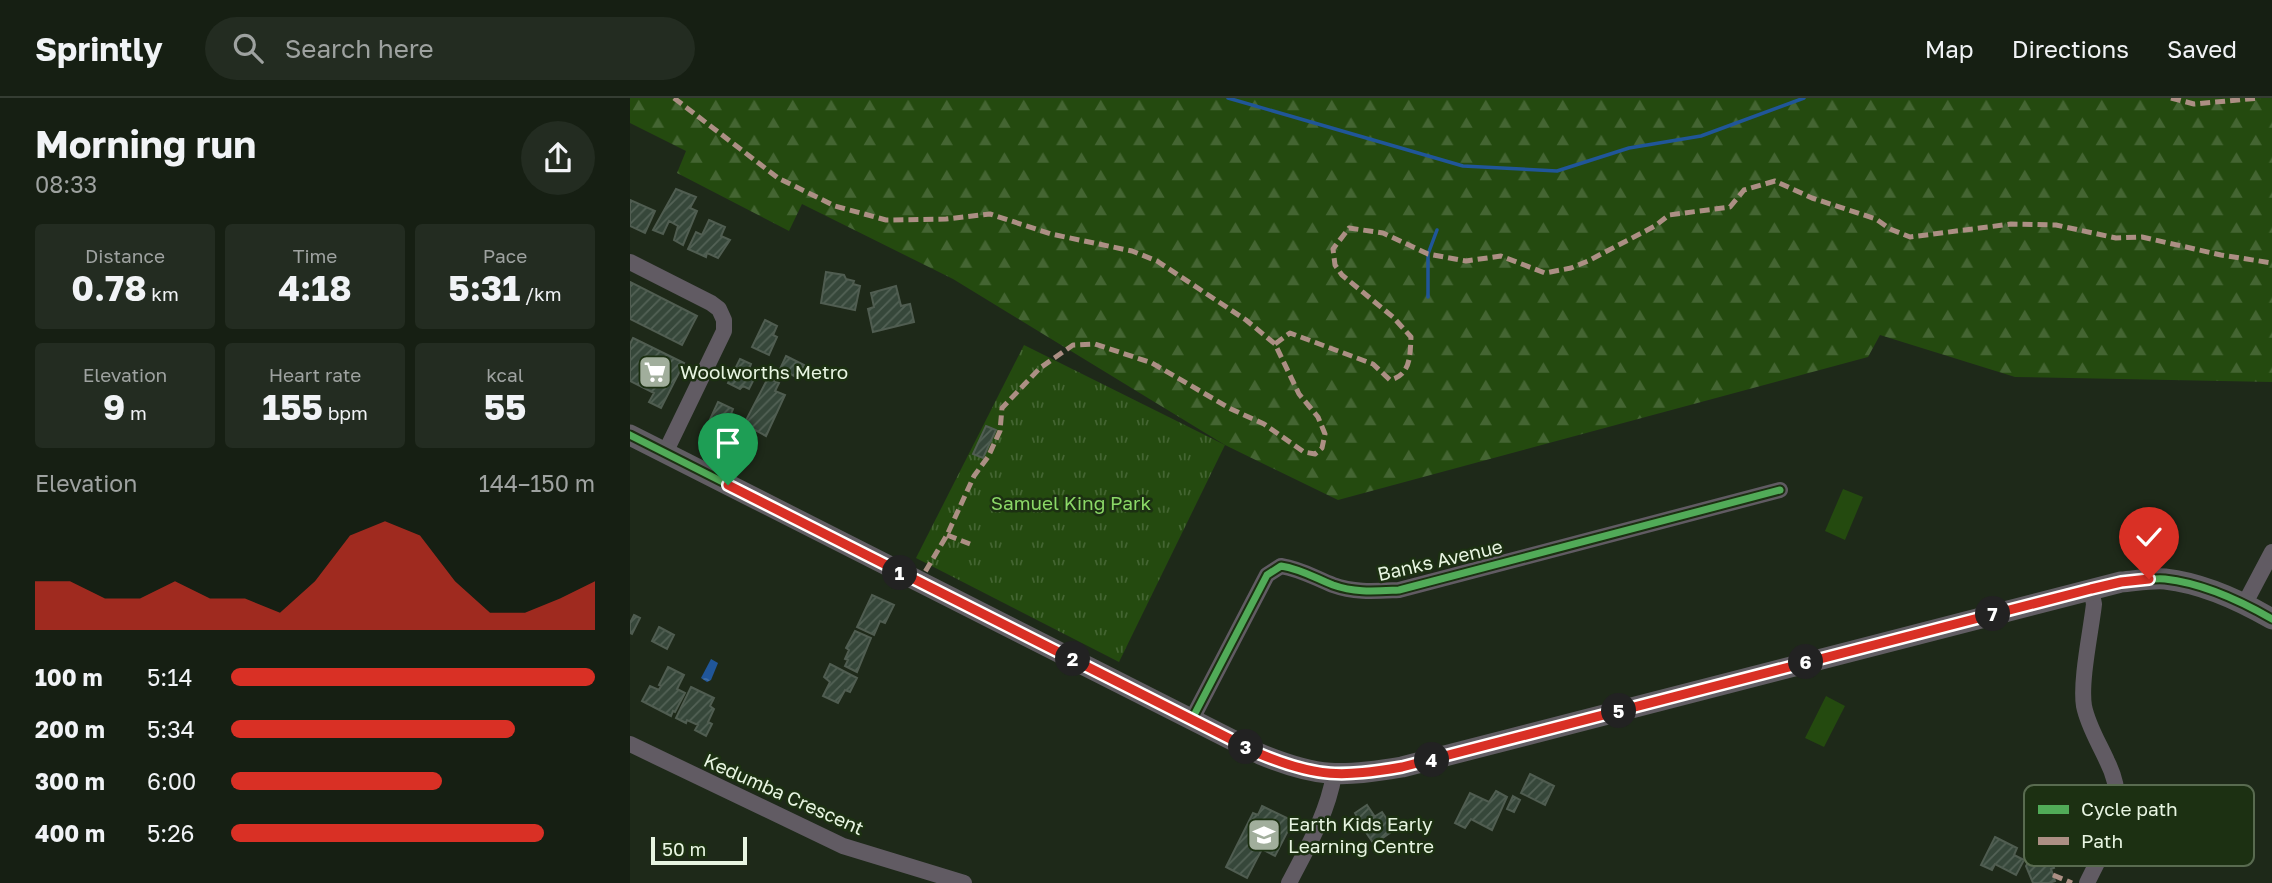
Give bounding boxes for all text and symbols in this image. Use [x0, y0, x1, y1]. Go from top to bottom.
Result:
search box [205, 17, 695, 80]
text: Sprintly [35, 29, 163, 68]
icon: search [229, 29, 267, 67]
text: Search here [285, 33, 434, 64]
text: Map [1925, 34, 1974, 63]
text: Directions [2012, 34, 2129, 63]
text: Saved [2167, 34, 2237, 63]
text: Morning run [35, 121, 256, 166]
button: share [521, 121, 595, 195]
text: 08:33 [35, 170, 97, 198]
text: Distance [85, 244, 165, 267]
text: Time [293, 244, 337, 267]
text: Pace [483, 244, 527, 267]
text: 0.78 [71, 267, 147, 309]
text: 4:18 [278, 267, 352, 309]
text: 5:31 [448, 267, 520, 309]
text: km [147, 282, 179, 305]
text: /km [520, 282, 562, 305]
supermarket icon: Woolworths Metro [636, 353, 674, 391]
place label: Woolworths Metro [680, 360, 848, 383]
text: Elevation [83, 363, 167, 386]
text: Heart rate [269, 363, 361, 386]
text: kcal [486, 363, 524, 386]
text: 9 [103, 386, 125, 428]
text: 155 [262, 386, 323, 428]
text: 55 [484, 386, 526, 428]
text: m [125, 401, 147, 424]
text: bpm [323, 401, 368, 424]
pin [698, 413, 758, 485]
icon: arrive [709, 424, 747, 462]
text: Elevation [35, 469, 137, 497]
text: 144–150 m [479, 469, 595, 497]
park label: Samuel King Park [991, 491, 1152, 514]
pin [2119, 507, 2179, 579]
icon: check [2130, 518, 2168, 556]
street label: Banks Avenue [1375, 534, 1505, 585]
pin: 1 [882, 556, 918, 590]
text: 1 [895, 561, 904, 584]
pin: 7 [1976, 596, 2010, 632]
text: 7 [1987, 602, 1998, 625]
pin: 2 [1056, 642, 1090, 676]
pin: 6 [1788, 644, 1824, 680]
text: 2 [1067, 647, 1078, 670]
text: 6 [1799, 650, 1812, 673]
text: 100 m [35, 663, 103, 691]
text: 5:14 [147, 663, 192, 691]
pin: 5 [1602, 694, 1636, 728]
text: 5 [1613, 699, 1624, 722]
text: 200 m [35, 715, 105, 743]
text: 5:34 [147, 715, 195, 743]
pin: 3 [1228, 730, 1264, 764]
text: 3 [1240, 735, 1251, 758]
pin: 4 [1414, 742, 1450, 778]
street label: Kedumba Crescent [701, 748, 868, 839]
text: 4 [1426, 748, 1437, 771]
text: 300 m [35, 767, 105, 795]
text: 6:00 [147, 767, 196, 795]
legend [2024, 785, 2254, 866]
text: Cycle path [2081, 797, 2178, 820]
place label: Earth Kids Early Learning Centre [1288, 812, 1434, 857]
school or university icon: Earth Kids Early Learning Centre [1245, 816, 1283, 854]
text: 400 m [35, 819, 105, 847]
text: 5:26 [147, 819, 195, 847]
text: Path [2081, 829, 2123, 852]
scale bar [651, 834, 747, 866]
text: 50 m [662, 837, 706, 860]

